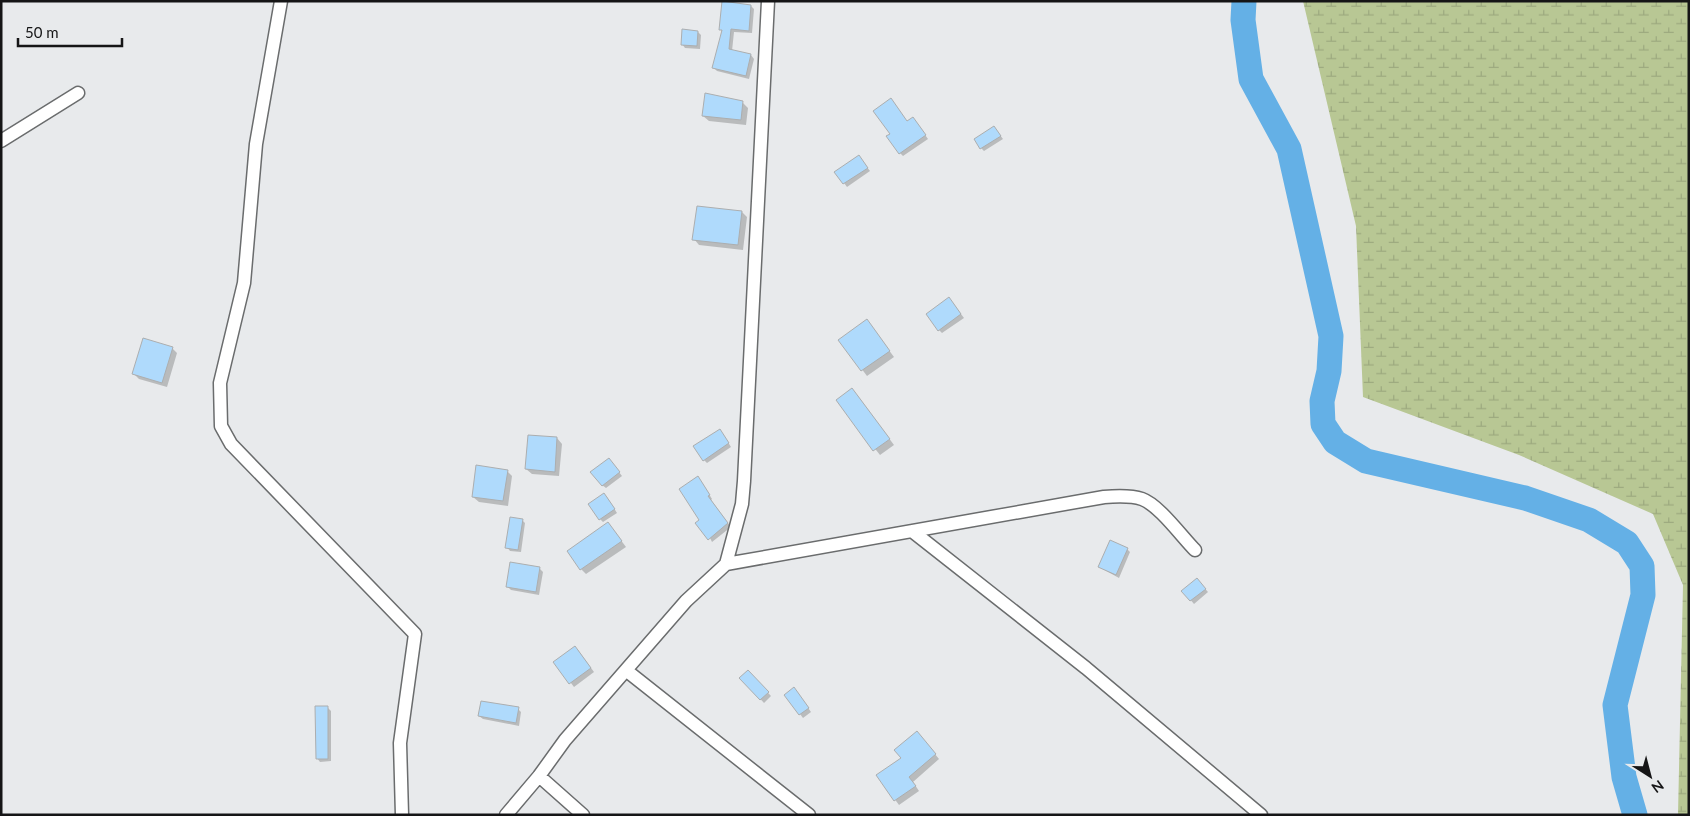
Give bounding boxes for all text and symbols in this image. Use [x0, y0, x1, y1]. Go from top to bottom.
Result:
scale bar [18, 15, 121, 47]
text: 50 m [25, 23, 59, 41]
north arrow [1625, 751, 1675, 801]
text: N [1649, 777, 1667, 797]

